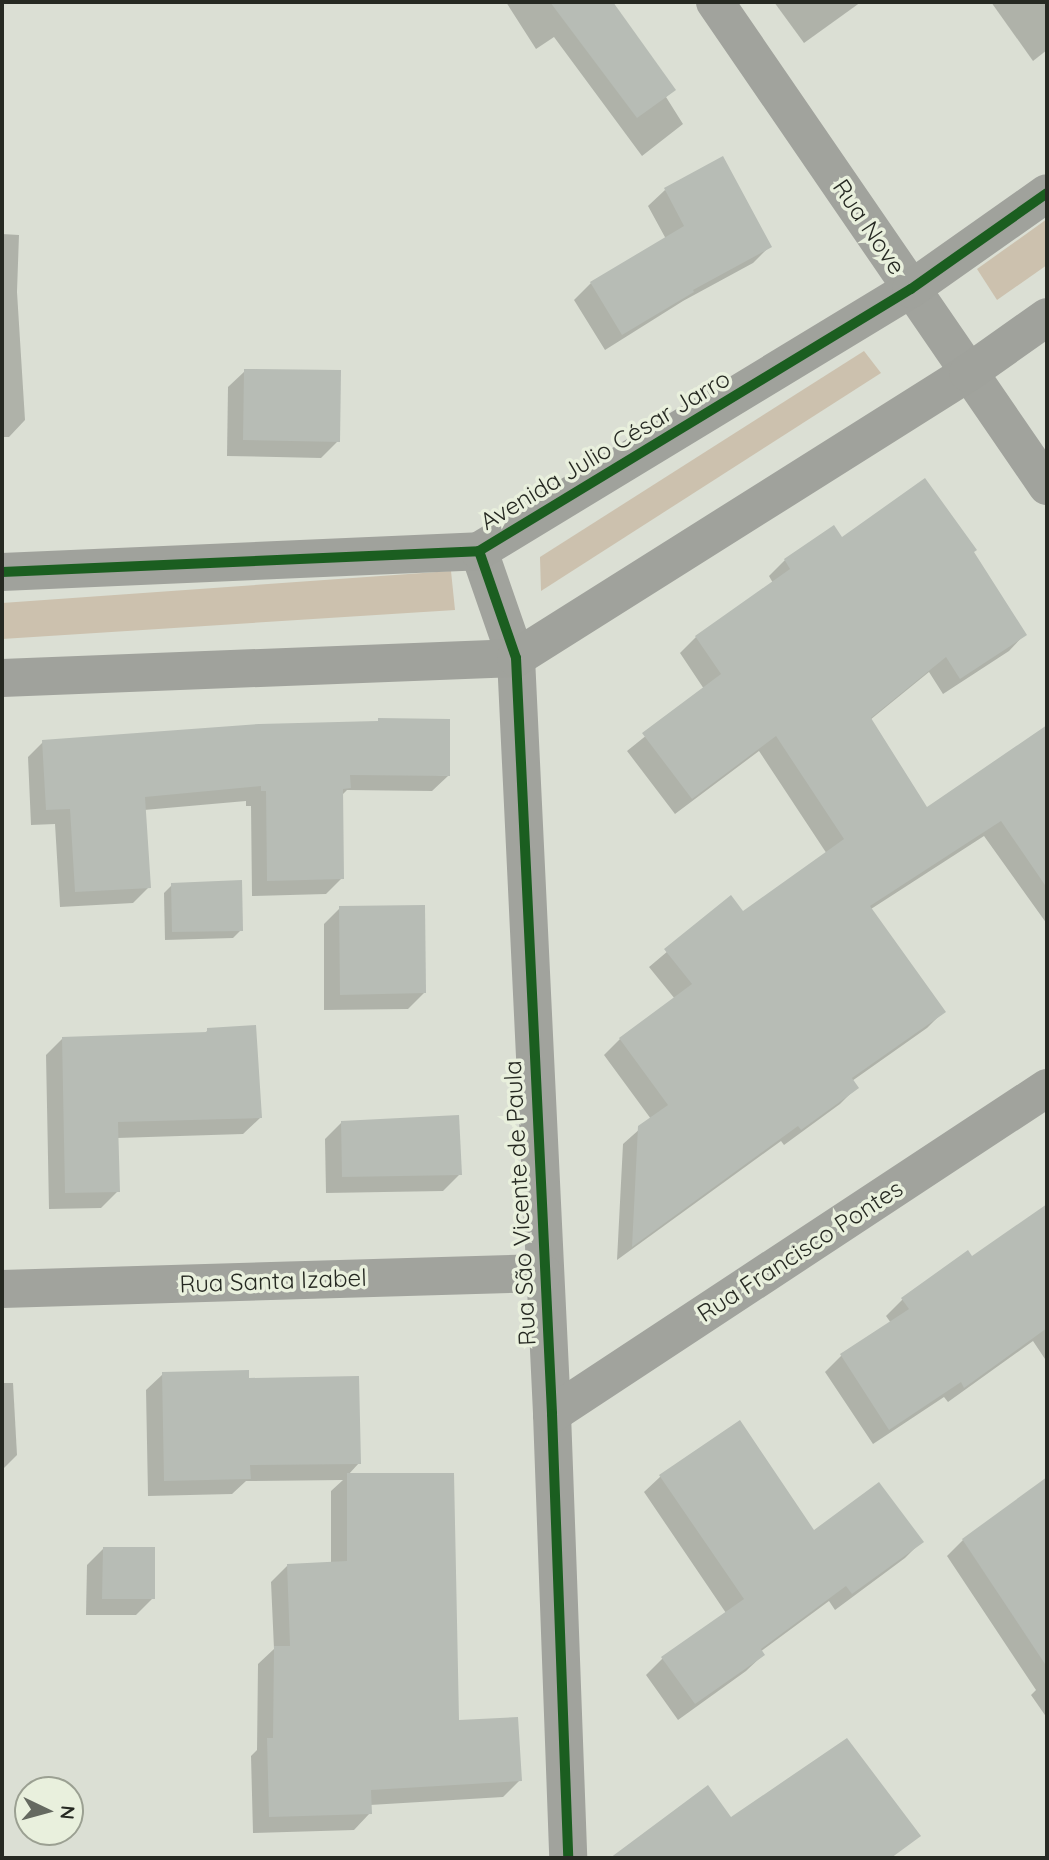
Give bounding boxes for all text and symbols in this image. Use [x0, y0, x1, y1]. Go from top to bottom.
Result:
street label: Rua Nove [827, 174, 911, 280]
street label: Avenida Julio César Jarro [475, 364, 735, 536]
street label: Rua São Vicente de Paula [498, 1060, 542, 1346]
street label: Rua Francisco Pontes [692, 1174, 908, 1328]
street label: Rua Santa Izabel [179, 1263, 367, 1299]
north arrow [14, 1776, 84, 1846]
text: N [55, 1805, 80, 1821]

